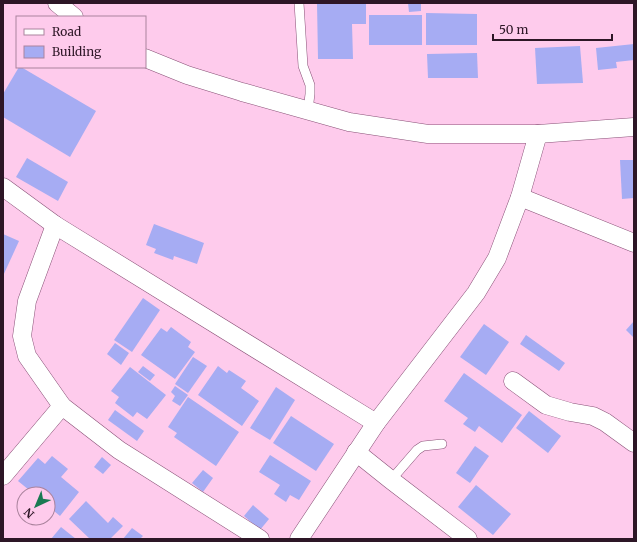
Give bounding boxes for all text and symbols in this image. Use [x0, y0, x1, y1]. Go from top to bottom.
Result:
legend [16, 16, 146, 68]
scale bar [493, 16, 612, 42]
text: 50 m [499, 22, 528, 37]
text: Road [52, 24, 81, 39]
text: Building [52, 44, 102, 59]
north arrow [16, 486, 56, 526]
text: N [21, 505, 37, 521]

